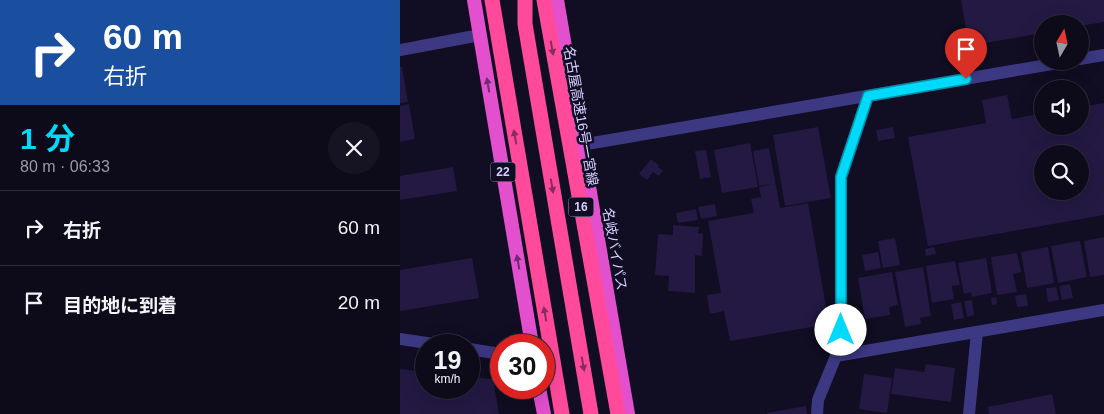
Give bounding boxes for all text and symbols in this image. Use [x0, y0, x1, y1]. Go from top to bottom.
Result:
north arrow [1034, 15, 1089, 70]
map controls [1034, 15, 1089, 200]
text: 60 m [103, 17, 183, 56]
icon: right [20, 20, 85, 85]
pin [945, 28, 987, 79]
icon: arrive [952, 35, 980, 63]
one-way arrow [549, 40, 557, 56]
street label: 名古屋高速16号一宮線 [561, 45, 601, 187]
text: 右折 [103, 64, 147, 89]
one-way arrow [484, 77, 492, 93]
button: sound [1034, 80, 1089, 135]
text: 1 分 [20, 122, 75, 155]
button: close [328, 122, 380, 174]
one-way arrow [511, 128, 519, 144]
button: search [1034, 145, 1089, 200]
text: 80 m · 06:33 [20, 158, 110, 175]
road number: 22 [490, 162, 516, 182]
one-way arrow [549, 179, 557, 195]
road number: 16 [568, 198, 594, 216]
street label: 名岐バイパス [600, 206, 630, 292]
icon: right [20, 214, 48, 242]
text: 60 m [338, 217, 380, 238]
text: 右折 [63, 220, 101, 241]
one-way arrow [514, 254, 522, 270]
icon: arrive [20, 289, 48, 317]
text: 20 m [338, 292, 380, 313]
text: 目的地に到着 [63, 295, 177, 316]
position arrow [814, 303, 866, 355]
one-way arrow [540, 306, 548, 322]
speed limit sign: 30 [490, 334, 555, 399]
text: 19 [434, 346, 461, 374]
one-way arrow [579, 356, 587, 372]
text: km/h [434, 372, 461, 386]

